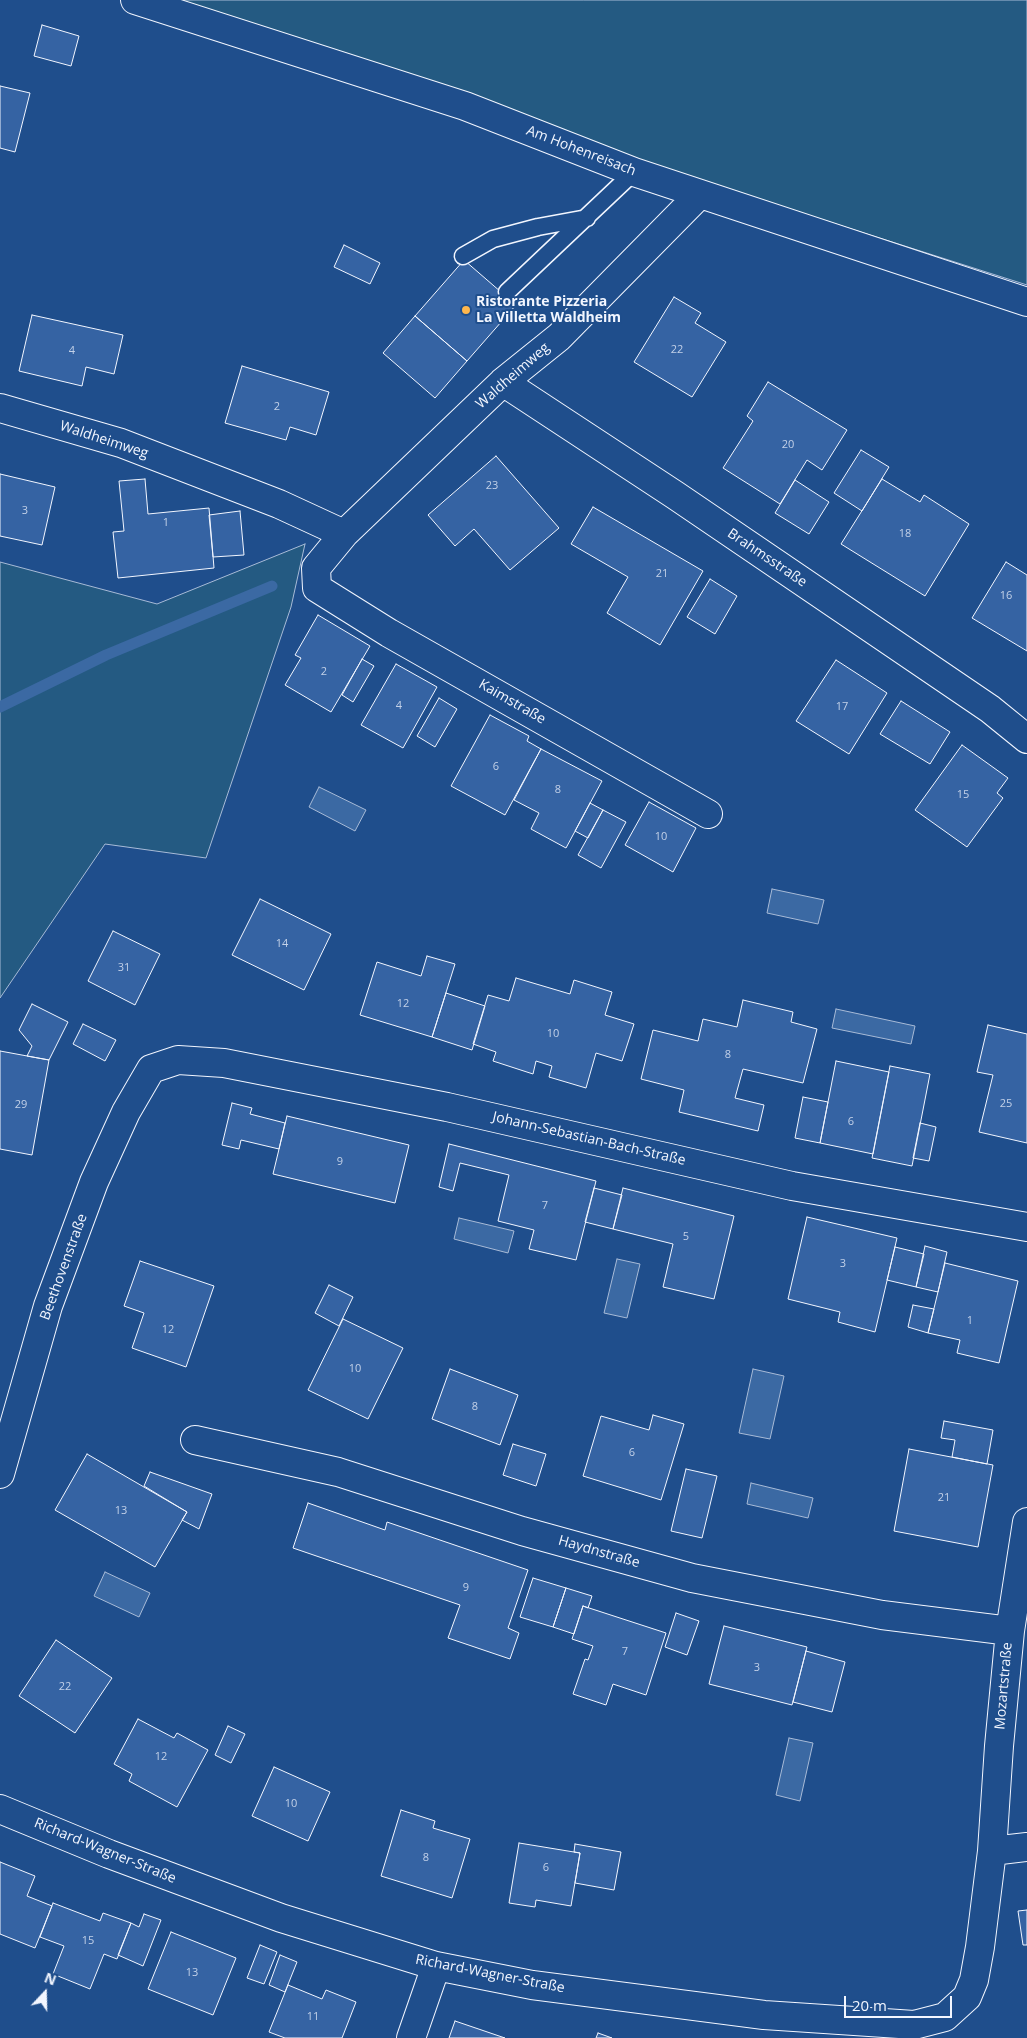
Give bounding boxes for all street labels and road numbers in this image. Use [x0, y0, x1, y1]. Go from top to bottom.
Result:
street label: Am Hohenreisach [524, 122, 638, 180]
street label: Waldheimweg [473, 339, 553, 413]
street label: Waldheimweg [58, 418, 150, 462]
street label: Brahmsstraße [724, 525, 810, 591]
street label: Kaimstraße [476, 676, 548, 728]
street label: Johann-Sebastian-Bach-Straße [491, 1109, 687, 1169]
street label: Beethovenstraße [37, 1212, 91, 1322]
street label: Haydnstraße [556, 1532, 642, 1572]
street label: Mozartstraße [992, 1642, 1016, 1730]
street label: Richard-Wagner-Straße [31, 1815, 179, 1887]
street label: Richard-Wagner-Straße [414, 1951, 566, 1997]

